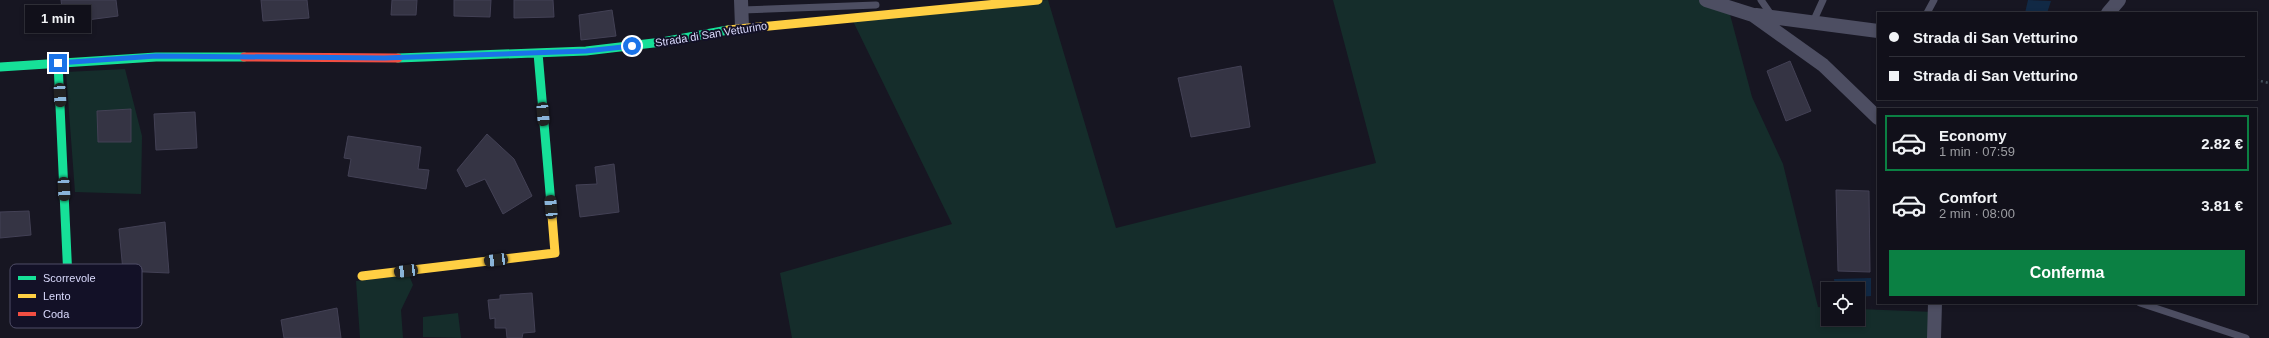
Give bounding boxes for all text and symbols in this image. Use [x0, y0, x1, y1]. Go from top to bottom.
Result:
callout: 1 min [25, 5, 91, 33]
text: 1 min [41, 11, 75, 26]
street label: Strada di San Vetturino [654, 19, 768, 49]
text: Strada di San Vetturino [1913, 29, 2078, 46]
route start [623, 37, 641, 55]
route end [49, 54, 67, 72]
text: Strada di San Vetturino [1913, 67, 2078, 84]
car [53, 83, 67, 107]
car [536, 102, 550, 126]
icon: car [1891, 125, 1927, 161]
text: Economy [1939, 127, 2007, 144]
text: 2.82 € [2201, 135, 2243, 152]
text: 1 min · 07:59 [1939, 144, 2015, 159]
car [57, 177, 71, 201]
icon: car [1891, 187, 1927, 223]
text: Comfort [1939, 189, 1997, 206]
car [544, 195, 558, 219]
text: 3.81 € [2201, 197, 2243, 214]
text: 2 min · 08:00 [1939, 206, 2015, 221]
button: Conferma [1889, 250, 2245, 296]
car [483, 253, 509, 267]
legend [10, 264, 142, 328]
car [393, 264, 419, 278]
text: Scorrevole [43, 272, 96, 284]
map controls [1821, 282, 1865, 326]
button: locate [1821, 282, 1865, 326]
text: Lento [43, 290, 71, 302]
text: Coda [43, 308, 70, 320]

